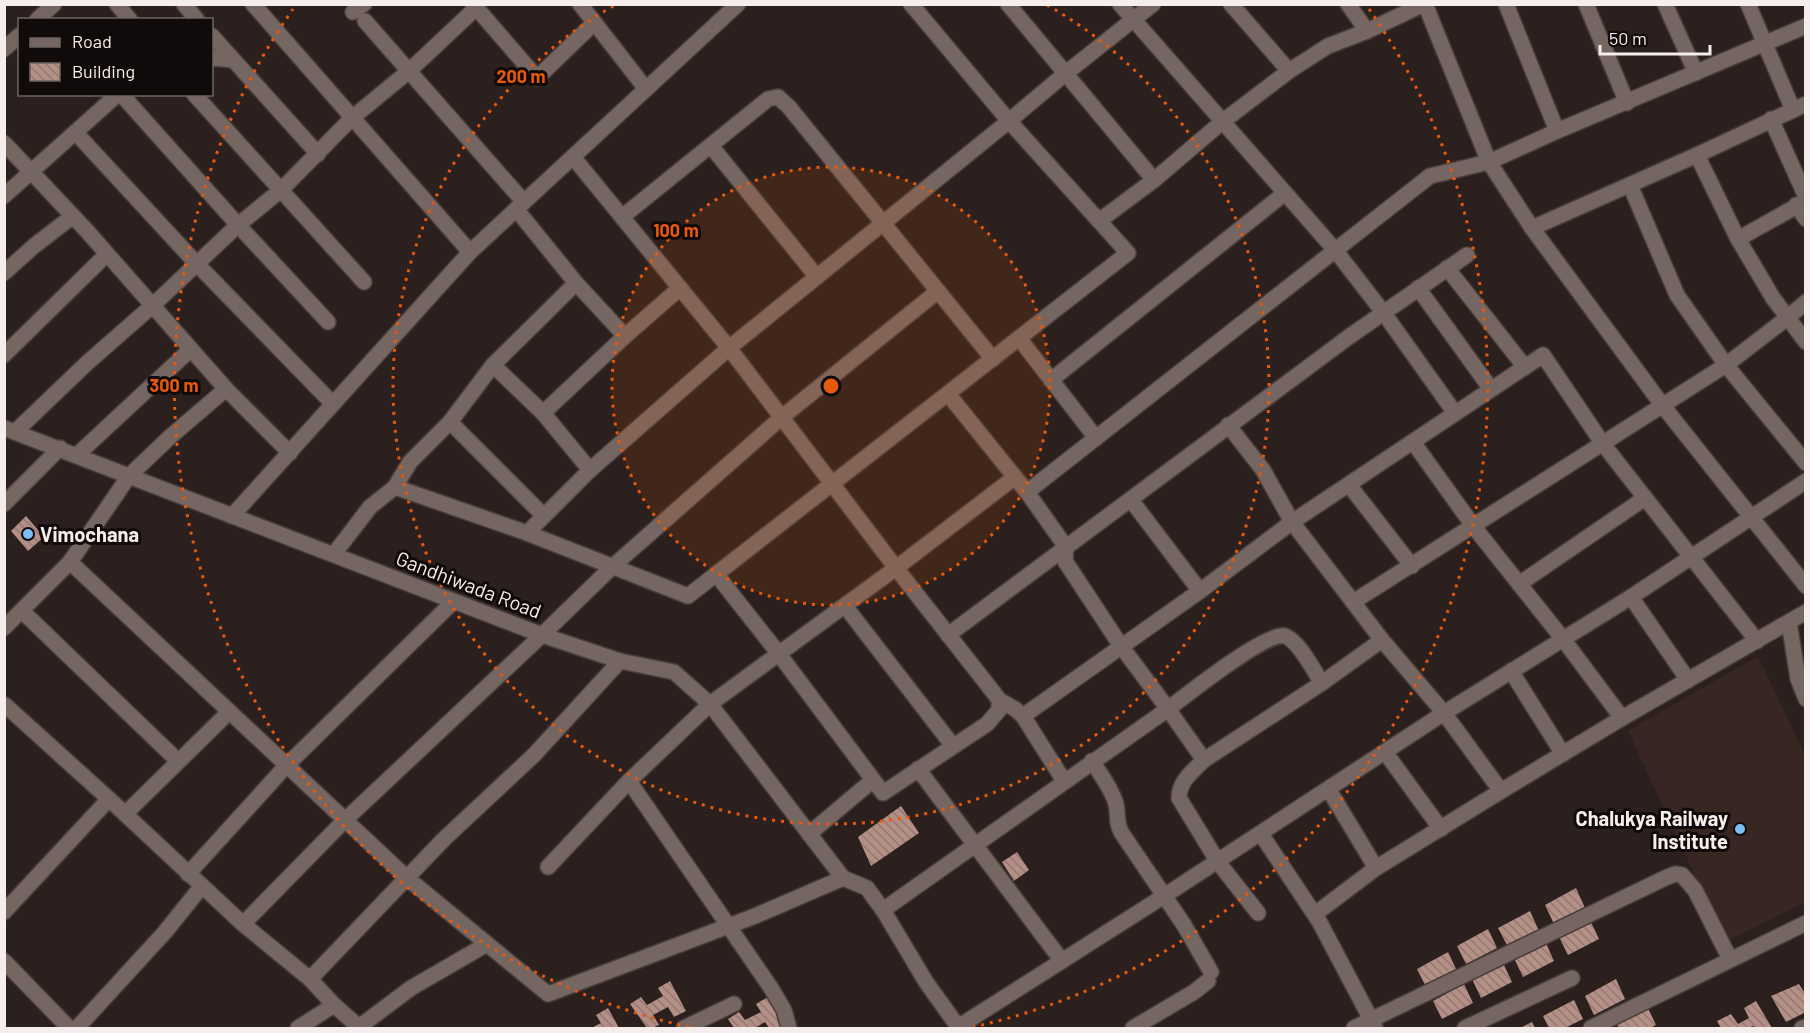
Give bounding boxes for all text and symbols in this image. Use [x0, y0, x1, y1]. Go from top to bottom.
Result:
legend [18, 18, 213, 96]
scale bar [1600, 18, 1710, 56]
text: 50 m [1609, 27, 1647, 49]
text: Road [72, 30, 112, 52]
text: Building [72, 60, 135, 82]
text: 200 m [496, 65, 546, 87]
text: 100 m [653, 219, 699, 241]
text: 300 m [150, 374, 198, 396]
centre of rings [821, 376, 841, 396]
place label: Vimochana [40, 522, 139, 546]
marker: Vimochana [21, 527, 35, 541]
street label: Gandhiwada Road [393, 545, 545, 623]
place label: Chalukya Railway Institute [1576, 806, 1728, 853]
marker: Chalukya Railway Institute [1733, 822, 1747, 836]

